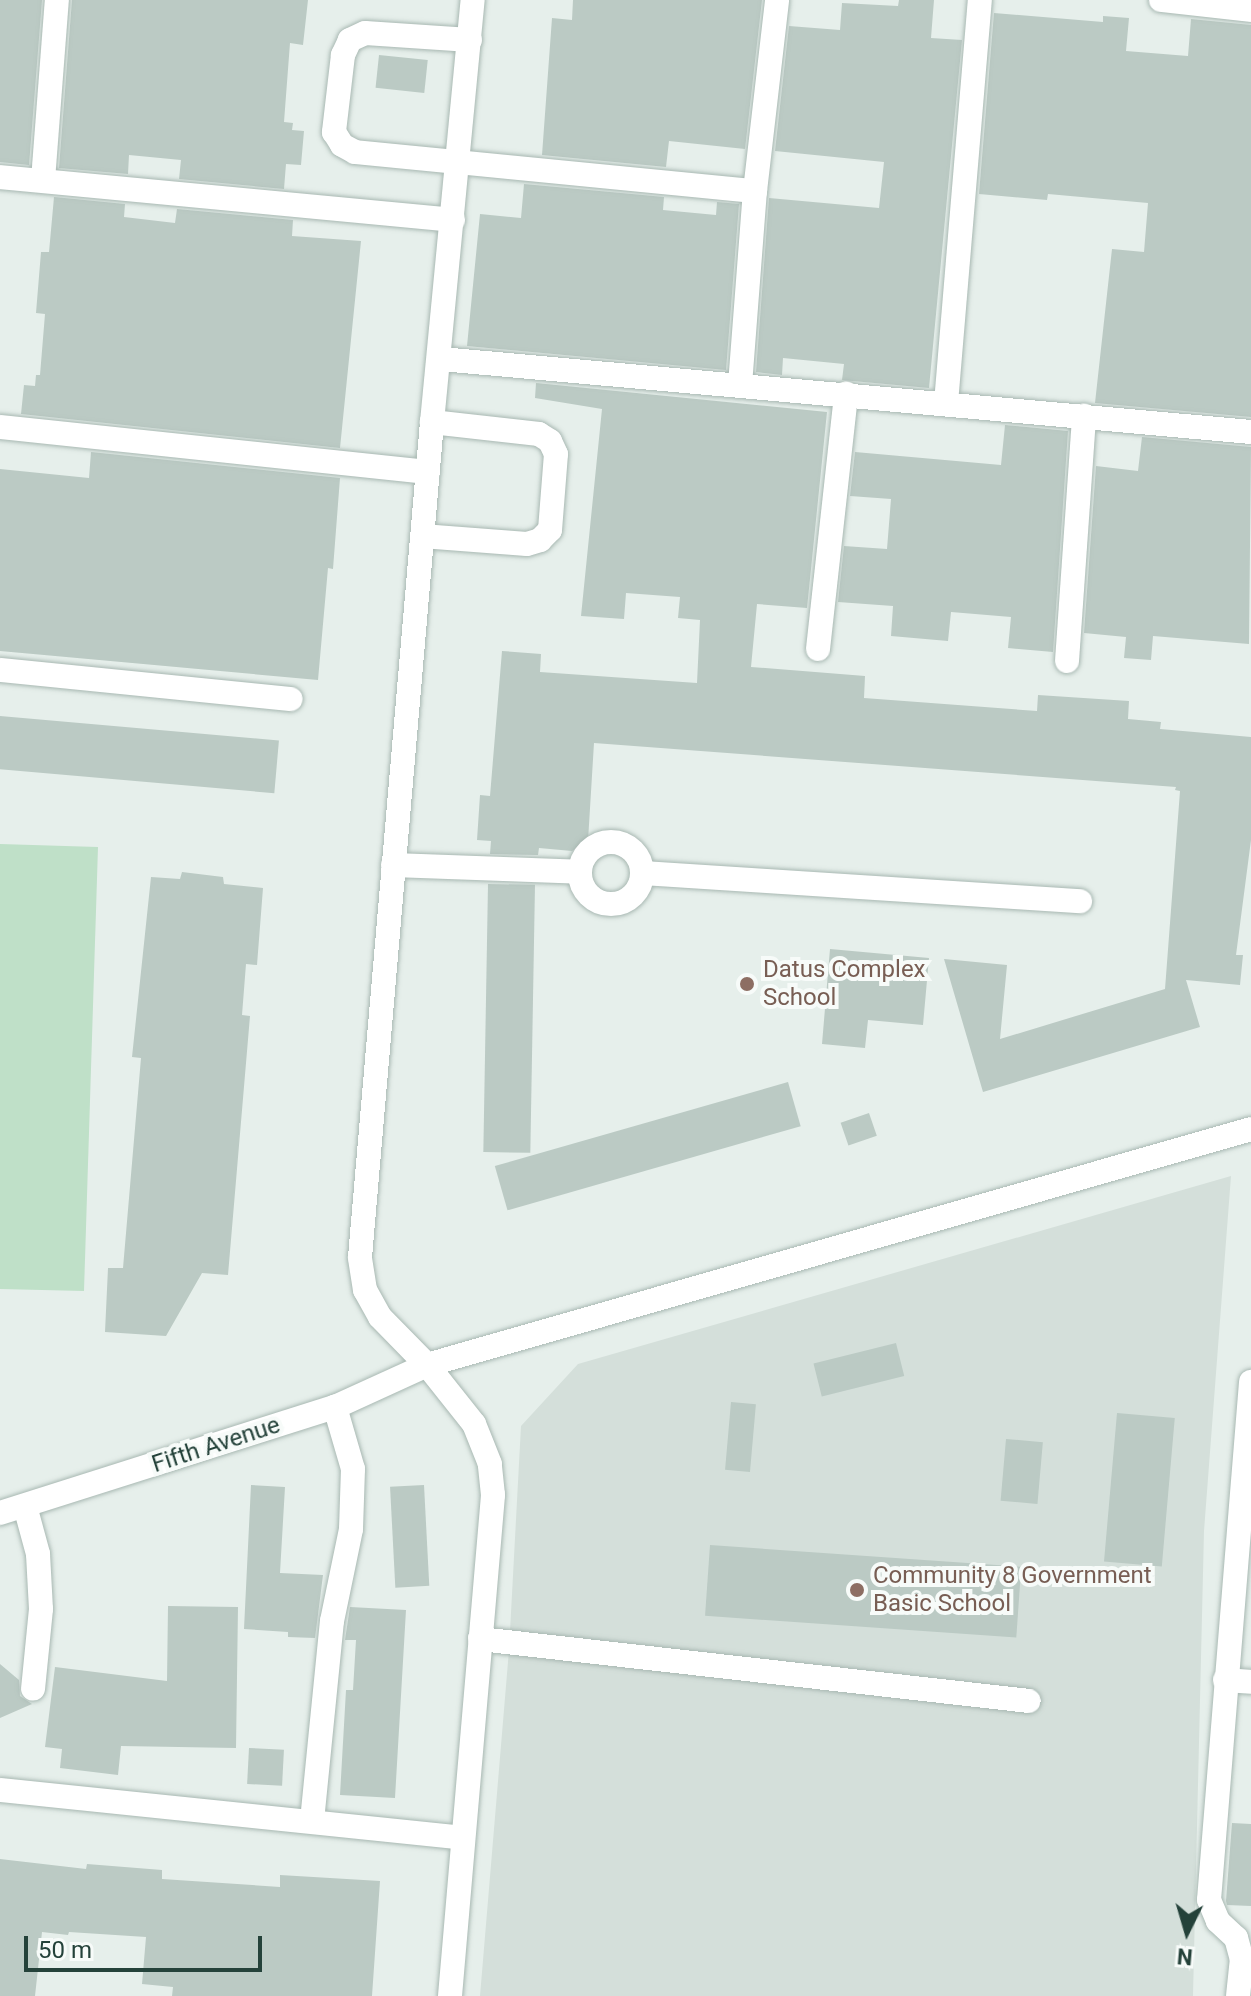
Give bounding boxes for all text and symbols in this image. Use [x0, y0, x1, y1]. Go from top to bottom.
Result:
place label: Datus Complex School [763, 956, 926, 1012]
marker: Datus Complex School [738, 975, 756, 993]
street label: Fifth Avenue [148, 1411, 284, 1479]
place label: Community 8 Government Basic School [873, 1562, 1152, 1618]
marker: Community 8 Government Basic School [848, 1581, 866, 1599]
north arrow [1147, 1892, 1227, 1972]
scale bar [28, 1920, 266, 1970]
text: 50 m [38, 1936, 92, 1964]
text: N [1176, 1943, 1194, 1970]

